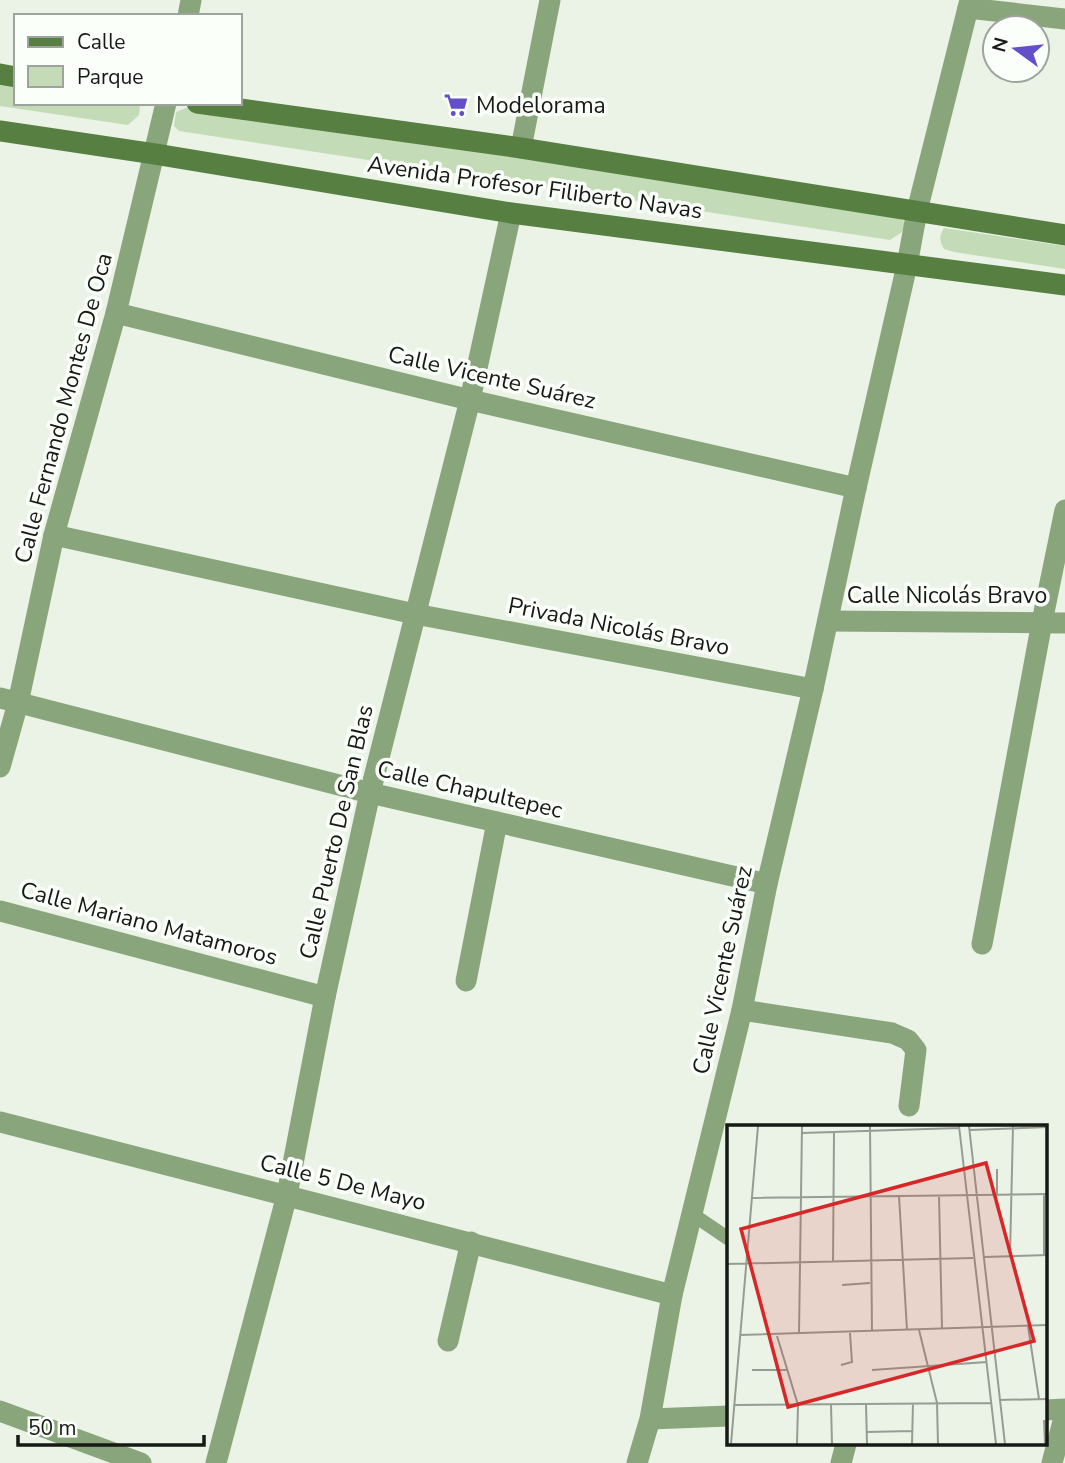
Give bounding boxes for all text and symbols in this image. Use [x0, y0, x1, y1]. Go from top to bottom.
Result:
legend [14, 14, 242, 105]
north arrow [981, 14, 1051, 84]
text: Calle [77, 28, 125, 56]
text: N [986, 35, 1015, 55]
text: Parque [77, 63, 144, 91]
place label: Modelorama [476, 90, 606, 121]
supermarket icon: Modelorama [442, 91, 470, 119]
street label: Avenida Profesor Filiberto Navas [366, 149, 704, 226]
street label: Calle Fernando Montes De Oca [7, 249, 120, 567]
street label: Calle Vicente Suárez [385, 339, 599, 416]
street label: Calle Nicolás Bravo [847, 580, 1047, 611]
street label: Privada Nicolás Bravo [506, 590, 732, 663]
street label: Calle Puerto De San Blas [292, 702, 381, 962]
street label: Calle Chapultepec [374, 753, 566, 826]
street label: Calle Vicente Suárez [685, 863, 760, 1077]
street label: Calle Mariano Matamoros [17, 874, 281, 973]
inset map [727, 1125, 1048, 1446]
street label: Calle 5 De Mayo [257, 1147, 429, 1218]
scale bar [18, 1404, 203, 1448]
text: 50 m [28, 1414, 77, 1442]

